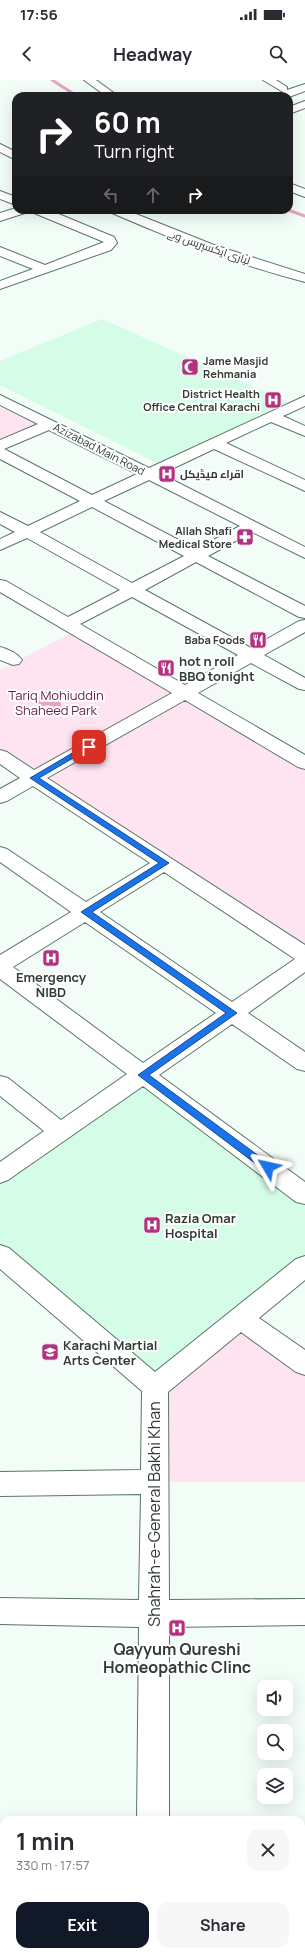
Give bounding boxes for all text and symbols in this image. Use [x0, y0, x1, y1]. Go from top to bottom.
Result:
text: 17:56 [20, 4, 58, 25]
text: Headway [113, 42, 192, 66]
icon: back [16, 43, 38, 65]
icon: search [267, 43, 289, 65]
text: 60 m [94, 103, 161, 141]
icon: right [28, 108, 80, 160]
text: Turn right [94, 139, 175, 163]
icon: left [100, 184, 122, 206]
icon: ahead [142, 184, 164, 206]
icon: right [184, 184, 206, 206]
street label: لیاری ایکسپریس وے [166, 225, 252, 268]
place label: Jame Masjid Rehmania [203, 353, 268, 381]
mosque icon: Jame Masjid Rehmania [180, 357, 200, 377]
place label: District Health Office Central Karachi [143, 386, 260, 414]
hospital icon: District Health Office Central Karachi [263, 390, 283, 410]
street label: Azizabad Main Road [51, 419, 148, 478]
hospital icon: اقراء میڈیکل [157, 464, 177, 484]
place label: اقراء میڈیکل [180, 466, 244, 481]
place label: Allah Shafi Medical Store [159, 523, 232, 551]
pharmacy icon: Allah Shafi Medical Store [235, 527, 255, 547]
restaurant icon: Baba Foods [248, 630, 268, 650]
place label: Baba Foods [184, 632, 245, 647]
place label: hot n roll BBQ tonight [179, 652, 255, 685]
restaurant icon: hot n roll BBQ tonight [156, 658, 176, 678]
park label: Tariq Mohiuddin Shaheed Park [8, 686, 104, 719]
pin [72, 730, 106, 764]
icon: arrive [78, 736, 100, 758]
hospital icon: Emergency NIBD [41, 948, 61, 968]
place label: Emergency NIBD [16, 968, 87, 1001]
position arrow [247, 1146, 289, 1188]
place label: Razia Omar Hospital [165, 1209, 236, 1242]
hospital icon: Razia Omar Hospital [142, 1215, 162, 1235]
place label: Karachi Martial Arts Center [63, 1336, 157, 1369]
school or university icon: Karachi Martial Arts Center [40, 1342, 60, 1362]
street label: Shahrah-e-General Bakhi Khan [143, 1401, 165, 1627]
hospital icon: Qayyum Qureshi Homeopathic Clinc [167, 1618, 187, 1638]
place label: Qayyum Qureshi Homeopathic Clinc [103, 1638, 251, 1678]
map controls [257, 1680, 293, 1804]
button: sound [257, 1680, 293, 1716]
button: search [257, 1724, 293, 1760]
button: layers [257, 1768, 293, 1804]
text: 1 min [16, 1824, 75, 1857]
button: close [247, 1829, 289, 1871]
text: 330 m · 17:57 [16, 1856, 90, 1874]
button: Exit [16, 1902, 149, 1948]
button: Share [157, 1902, 289, 1948]

